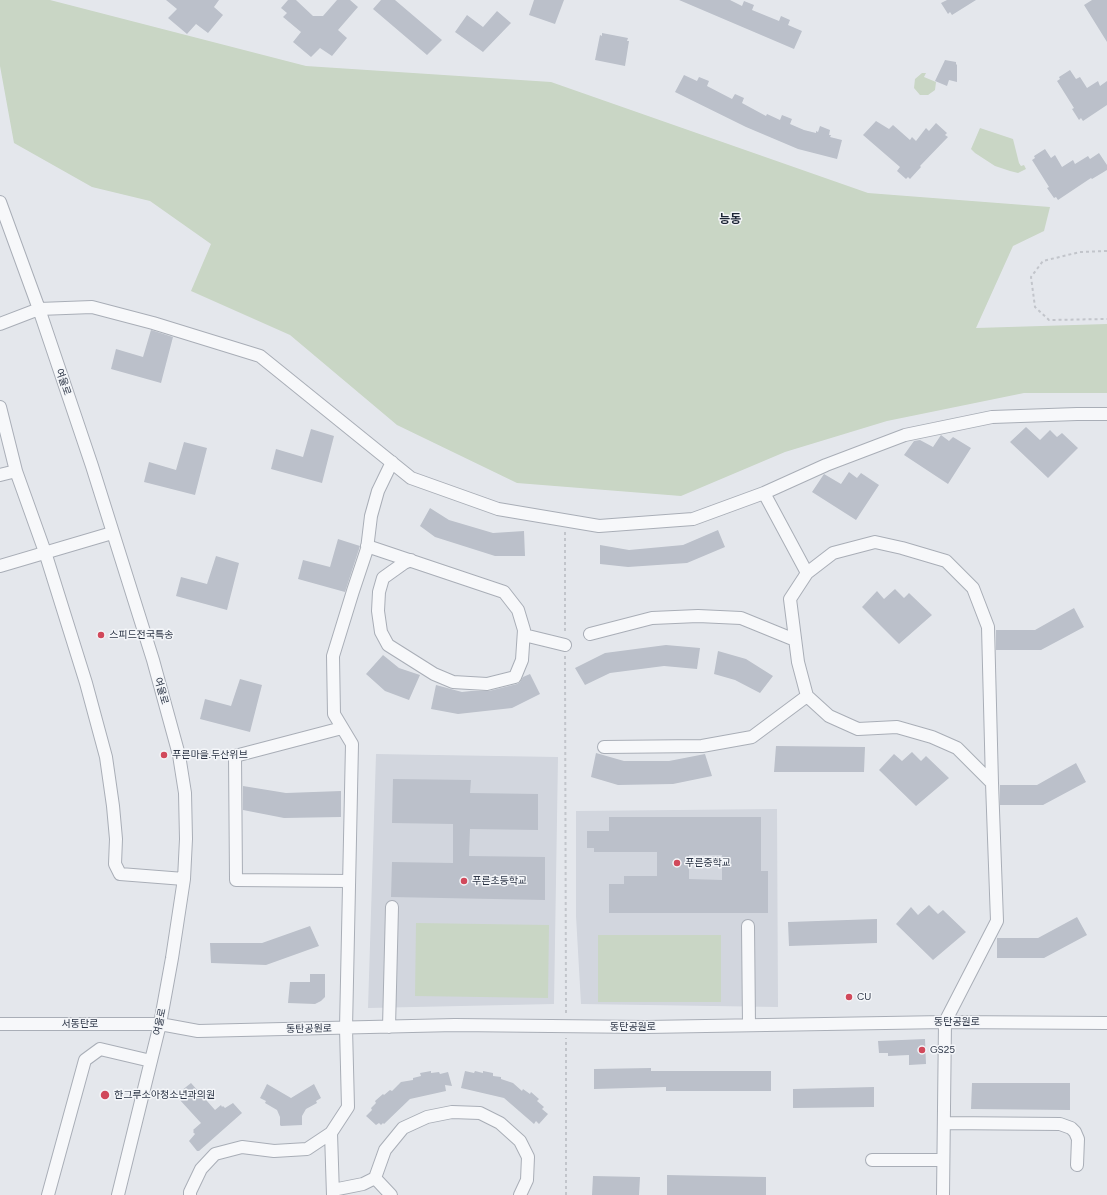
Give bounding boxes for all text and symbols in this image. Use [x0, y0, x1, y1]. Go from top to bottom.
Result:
district label: 능동 [719, 212, 741, 226]
street label: 여울로 [53, 367, 73, 397]
place label: 스피드전국특송 [109, 629, 173, 641]
marker: 스피드전국특송 [96, 630, 106, 640]
street label: 여울로 [151, 676, 171, 706]
place label: 푸른마을.두산위브 [172, 749, 248, 761]
marker: 푸른마을.두산위브 [159, 750, 169, 760]
place label: 푸른중학교 [685, 857, 731, 869]
marker: 푸른중학교 [672, 858, 682, 868]
place label: 푸른초등학교 [472, 875, 527, 887]
marker: 푸른초등학교 [459, 876, 469, 886]
place label: CU [857, 991, 871, 1003]
marker: CU [844, 992, 854, 1002]
street label: 여울로 [151, 1007, 169, 1037]
street label: 동탄공원로 [934, 1016, 980, 1028]
street label: 서동탄로 [62, 1018, 98, 1030]
street label: 동탄공원로 [610, 1021, 656, 1033]
street label: 동탄공원로 [286, 1023, 332, 1035]
place label: GS25 [930, 1044, 955, 1056]
marker: GS25 [917, 1045, 927, 1055]
marker: 한그루소아청소년과의원 [99, 1089, 111, 1101]
place label: 한그루소아청소년과의원 [114, 1089, 215, 1101]

